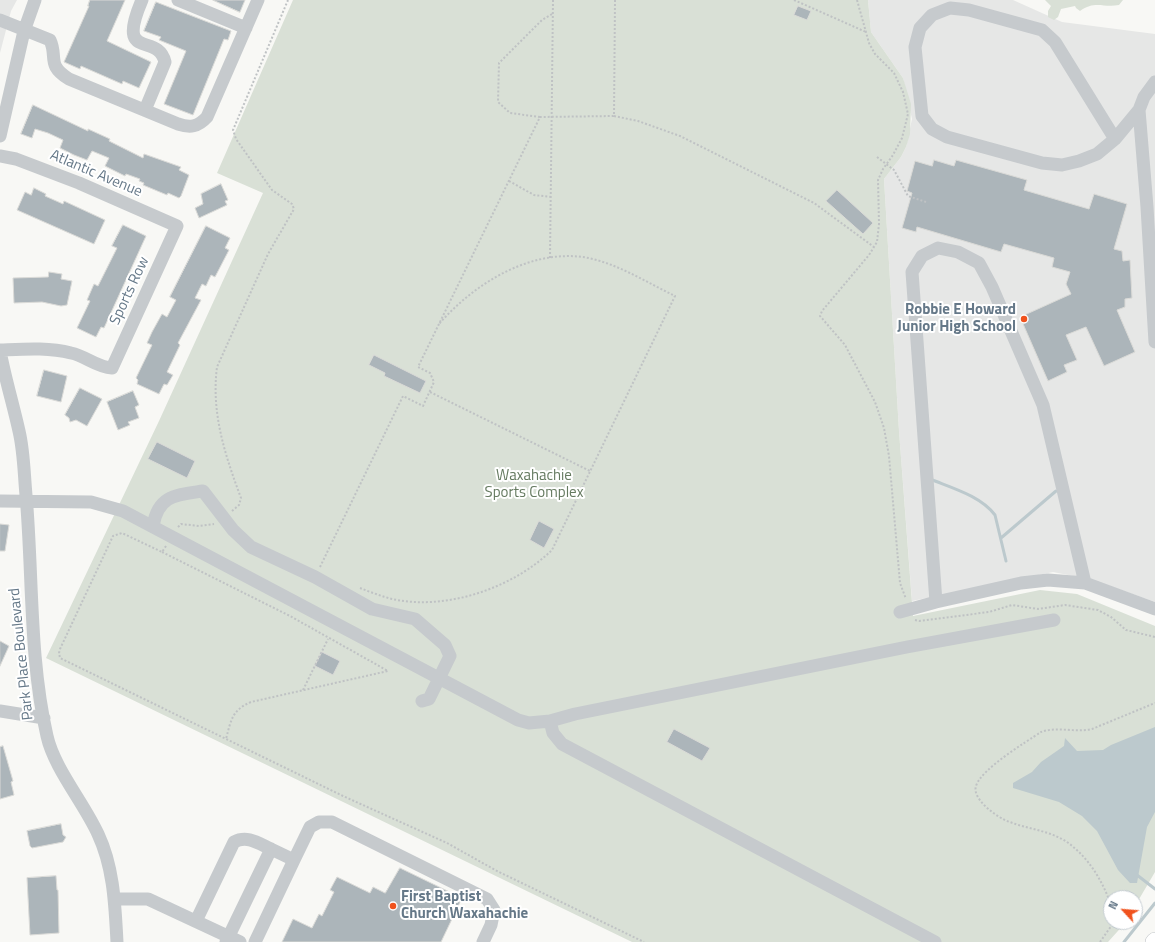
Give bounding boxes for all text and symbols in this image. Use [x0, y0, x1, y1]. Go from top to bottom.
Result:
street label: Atlantic Avenue [47, 147, 145, 201]
street label: Sports Row [106, 254, 154, 328]
place label: Robbie E Howard Junior High School [897, 301, 1016, 336]
marker: Robbie E Howard Junior High School [1019, 314, 1029, 324]
park label: Waxahachie Sports Complex [485, 467, 583, 502]
street label: Park Place Boulevard [6, 587, 38, 721]
place label: First Baptist Church Waxahachie [401, 888, 528, 923]
north arrow [1103, 890, 1143, 930]
text: N [1104, 898, 1122, 912]
marker: First Baptist Church Waxahachie [388, 901, 398, 911]

